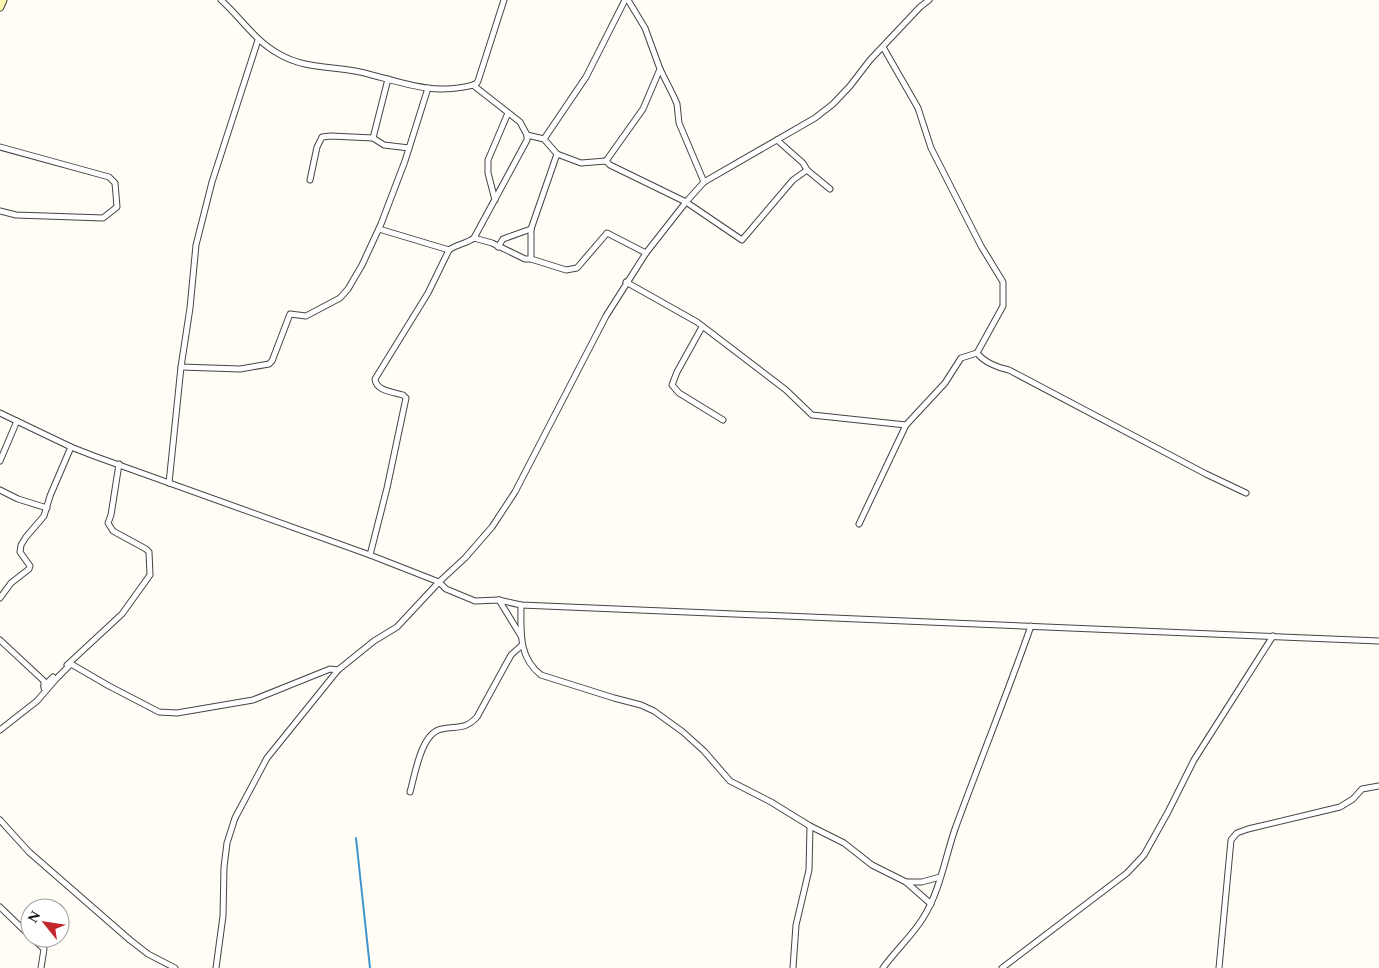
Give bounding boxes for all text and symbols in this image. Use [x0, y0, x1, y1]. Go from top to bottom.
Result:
north arrow [20, 898, 70, 948]
text: N [22, 907, 46, 927]

